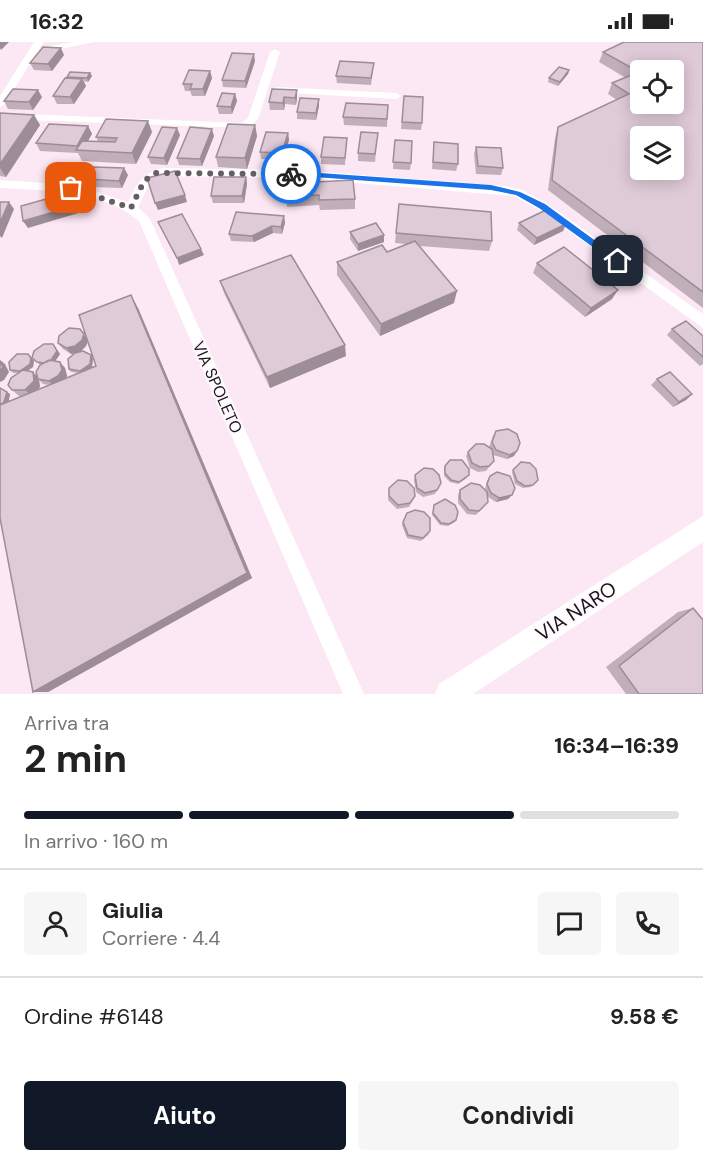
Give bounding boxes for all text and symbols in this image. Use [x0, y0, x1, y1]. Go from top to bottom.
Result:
text: 16:32 [30, 7, 84, 36]
map controls [630, 60, 684, 180]
button: locate [630, 60, 684, 114]
button: layers [630, 126, 684, 180]
courier [261, 144, 321, 204]
icon: bike [275, 158, 308, 191]
pin [45, 162, 96, 213]
icon: bag [54, 171, 87, 204]
pin [592, 235, 643, 286]
icon: home [601, 244, 634, 277]
street label: VIA SPOLETO [188, 338, 247, 436]
street label: VIA NARO [531, 575, 621, 647]
text: Arriva tra [24, 710, 109, 736]
text: 16:34–16:39 [554, 731, 679, 760]
text: 2 min [24, 733, 127, 784]
text: In arrivo · 160 m [24, 828, 168, 854]
button: person [24, 892, 87, 955]
button: chat [538, 892, 601, 955]
button: phone [616, 892, 679, 955]
text: Giulia [102, 896, 164, 925]
text: Corriere · 4.4 [102, 925, 220, 951]
text: Ordine #6148 [24, 1002, 164, 1031]
text: 9.58 € [610, 1002, 679, 1031]
button: Aiuto [24, 1081, 346, 1150]
button: Condividi [358, 1081, 679, 1150]

